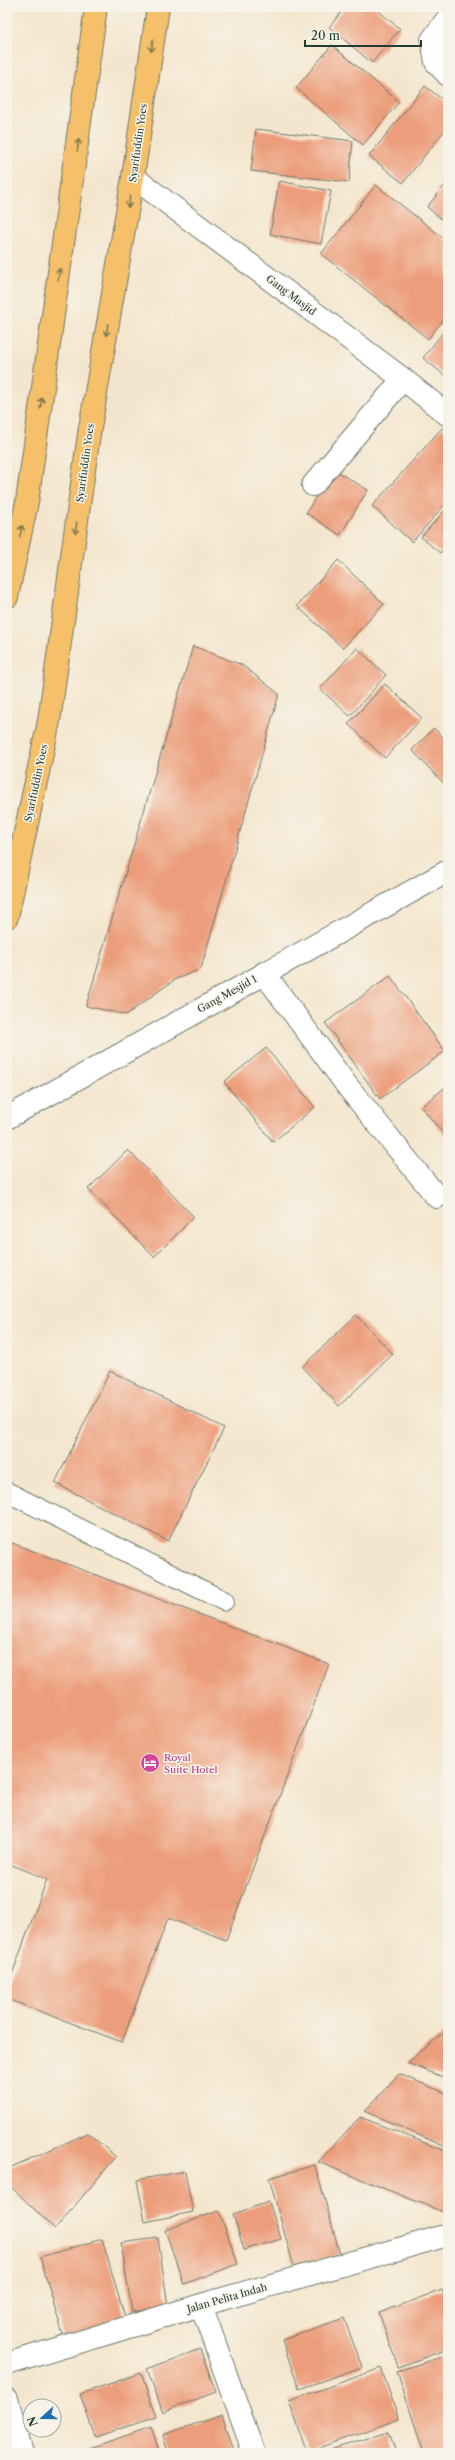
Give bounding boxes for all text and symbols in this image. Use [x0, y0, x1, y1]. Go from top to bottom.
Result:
scale bar [305, 22, 421, 48]
text: 20 m [311, 28, 340, 43]
one-way arrow [148, 39, 156, 52]
street label: Syarifuddin Yoes [126, 103, 150, 183]
one-way arrow [74, 139, 82, 152]
one-way arrow [125, 195, 133, 208]
one-way arrow [56, 268, 63, 281]
street label: Gang Masjid [263, 272, 319, 318]
one-way arrow [103, 323, 111, 336]
one-way arrow [37, 397, 45, 410]
street label: Syarifuddin Yoes [73, 423, 97, 503]
one-way arrow [72, 521, 80, 534]
one-way arrow [17, 525, 25, 538]
street label: Syarifuddin Yoes [21, 743, 51, 823]
street label: Gang Mesjid 1 [195, 972, 260, 1016]
place label: Royal Suite Hotel [164, 1751, 218, 1776]
hotel icon: Royal Suite Hotel [139, 1752, 161, 1774]
street label: Jalan Pelita Indah [183, 2280, 269, 2316]
north arrow [22, 2398, 62, 2438]
text: N [24, 2414, 41, 2429]

